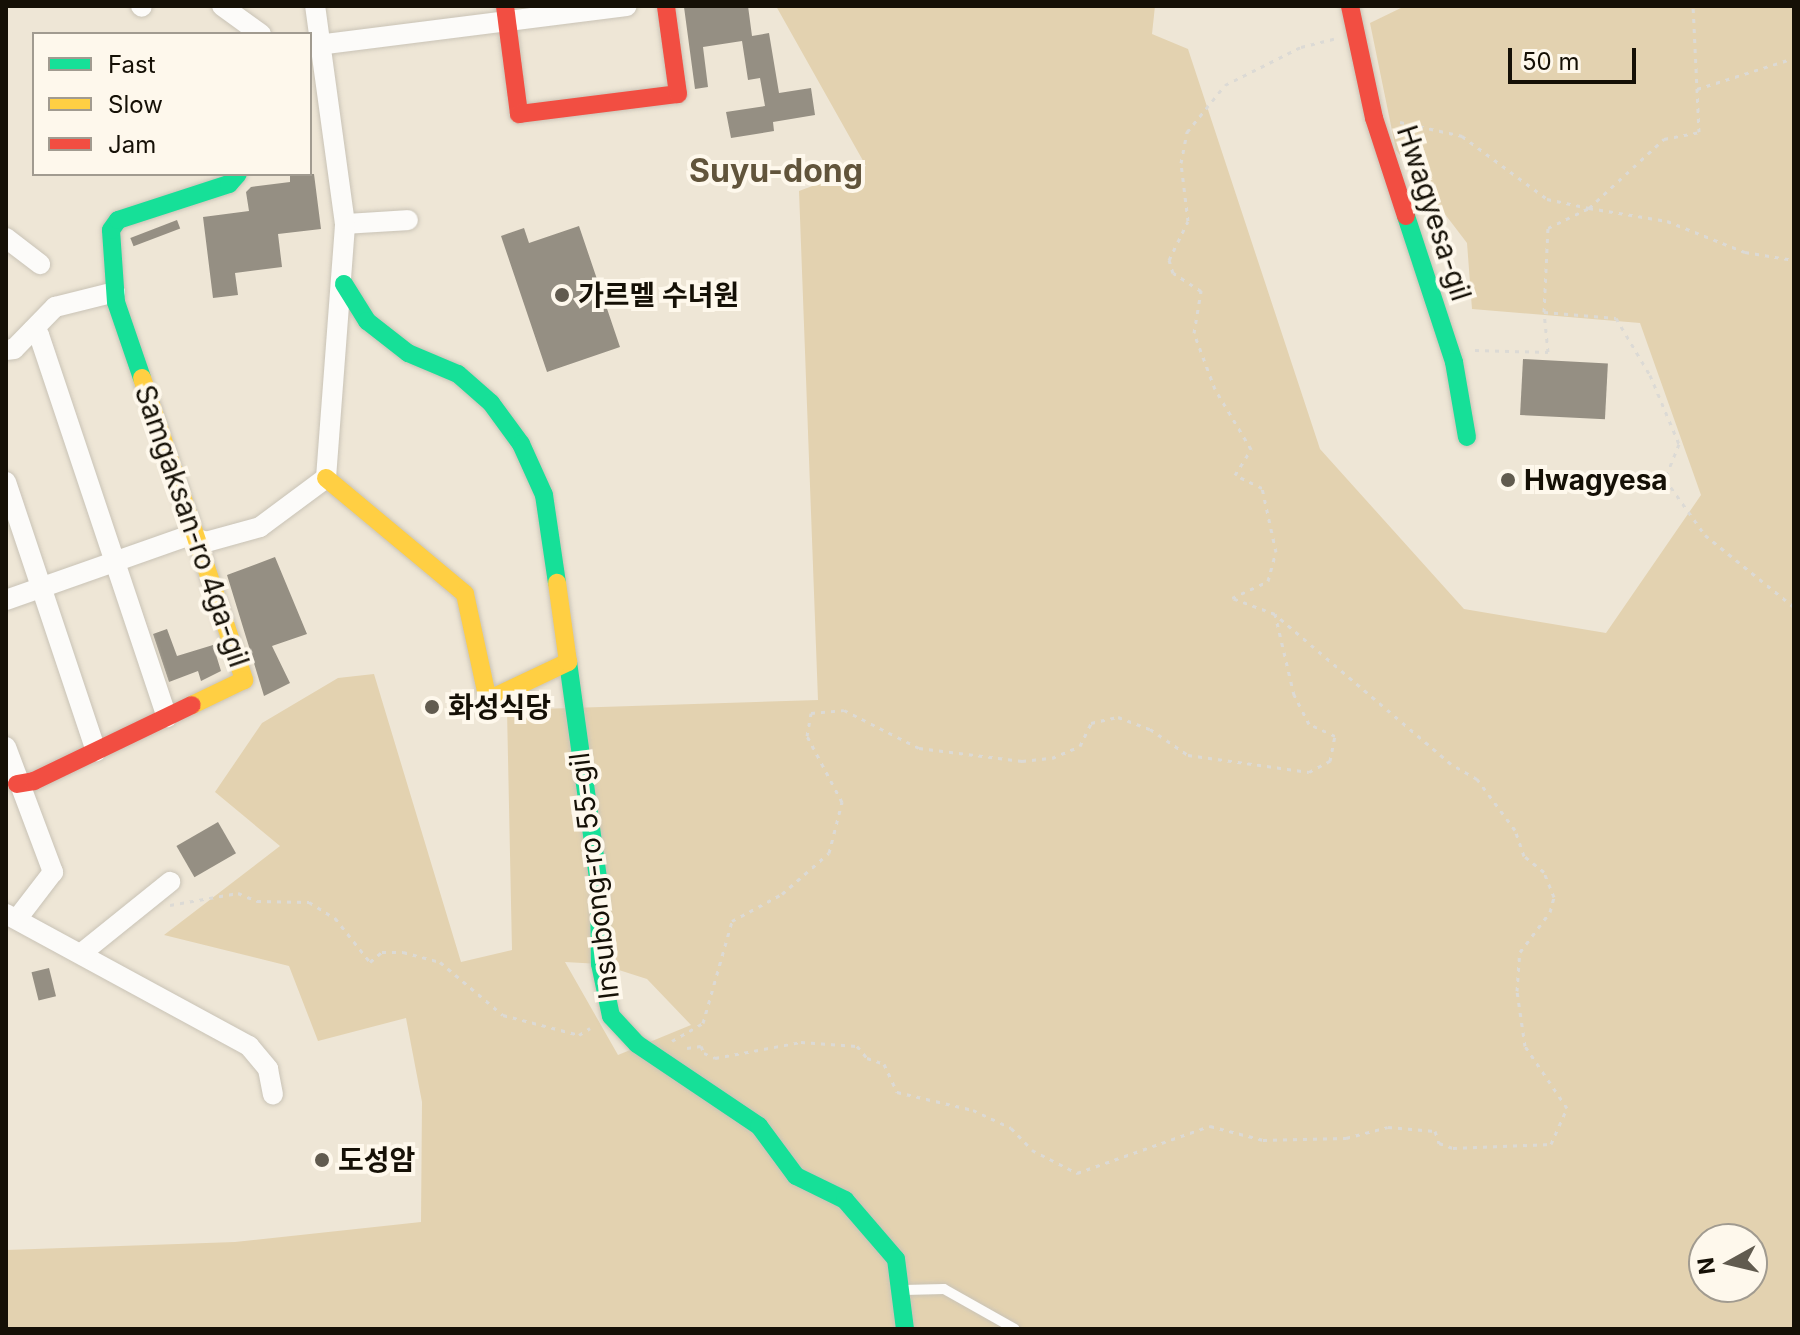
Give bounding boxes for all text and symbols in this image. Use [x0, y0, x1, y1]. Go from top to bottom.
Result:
legend [32, 32, 312, 176]
scale bar [1512, 32, 1640, 82]
text: 50 m [1522, 47, 1580, 76]
text: Fast [108, 50, 156, 79]
text: Slow [108, 90, 163, 119]
street label: Hwagyesa-gil [1390, 121, 1478, 305]
text: Jam [108, 130, 156, 159]
district label: Suyu-dong [689, 152, 863, 190]
place label: 가르멜 수녀원 [578, 278, 739, 312]
marker: 가르멜 수녀원 [553, 286, 571, 304]
street label: Samgaksan-ro 4ga-gil [128, 381, 256, 671]
place label: Hwagyesa [1524, 463, 1668, 497]
marker: Hwagyesa [1499, 471, 1517, 489]
place label: 화성식당 [448, 690, 551, 724]
marker: 화성식당 [423, 698, 441, 716]
street label: Insubong-ro 55-gil [562, 751, 626, 1001]
place label: 도성암 [338, 1143, 415, 1177]
marker: 도성암 [313, 1151, 331, 1169]
north arrow [1688, 1223, 1768, 1303]
text: N [1692, 1256, 1720, 1276]

